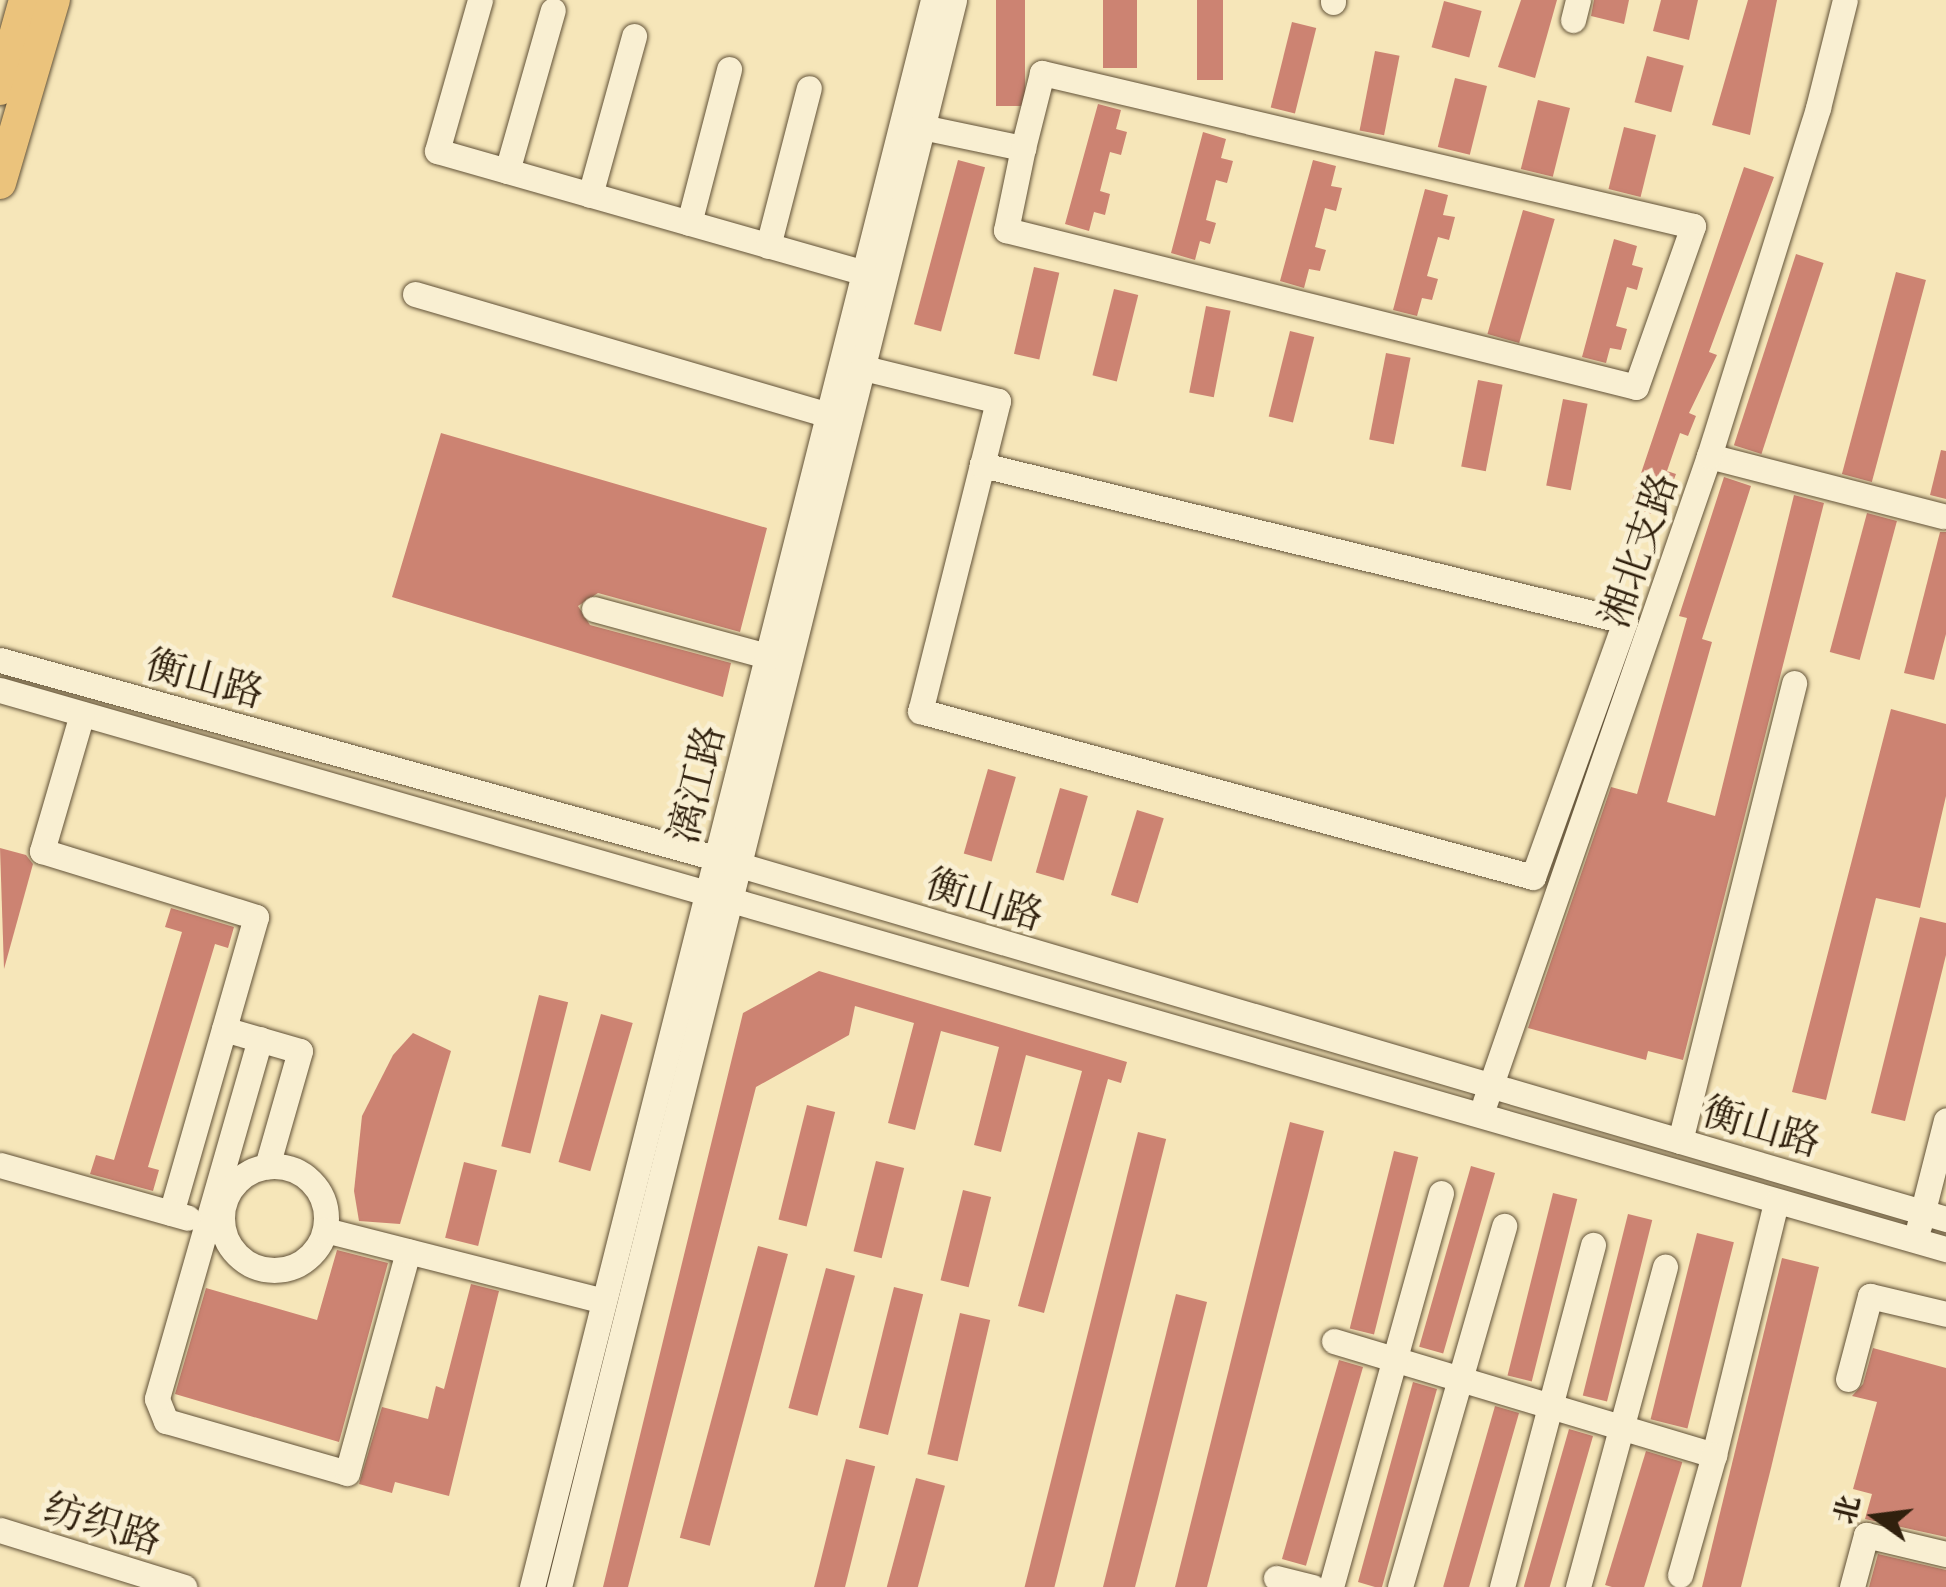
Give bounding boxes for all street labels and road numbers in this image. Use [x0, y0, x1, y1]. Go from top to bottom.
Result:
street label: 湘北支路 [1589, 467, 1687, 633]
street label: 衡山路 [141, 639, 269, 717]
street label: 漓江路 [658, 720, 734, 848]
street label: 衡山路 [921, 859, 1049, 939]
street label: 衡山路 [1698, 1086, 1826, 1166]
street label: 纺织路 [39, 1483, 167, 1563]

